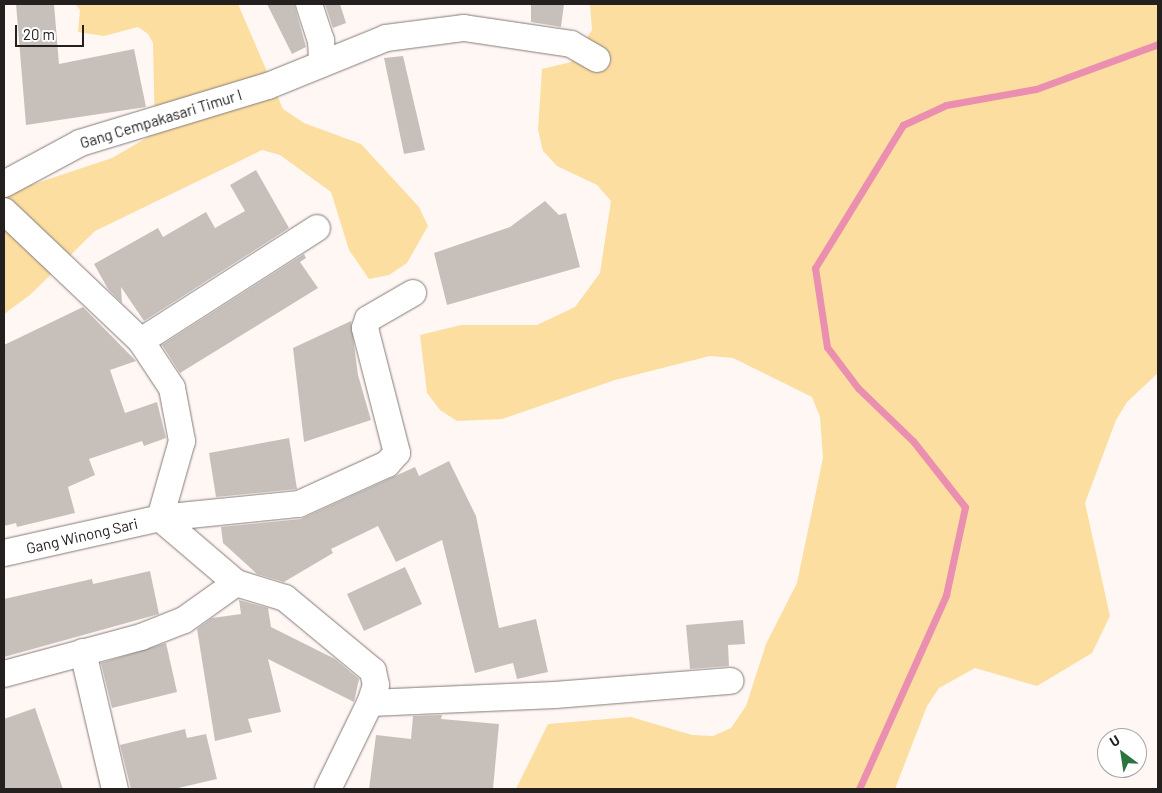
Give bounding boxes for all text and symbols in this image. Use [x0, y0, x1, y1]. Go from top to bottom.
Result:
scale bar [18, 15, 86, 47]
text: 20 m [23, 25, 55, 43]
street label: Gang Cempakasari Timur I [78, 86, 244, 152]
street label: Gang Winong Sari [25, 514, 139, 558]
north arrow [1097, 728, 1147, 778]
text: U [1106, 731, 1123, 750]

